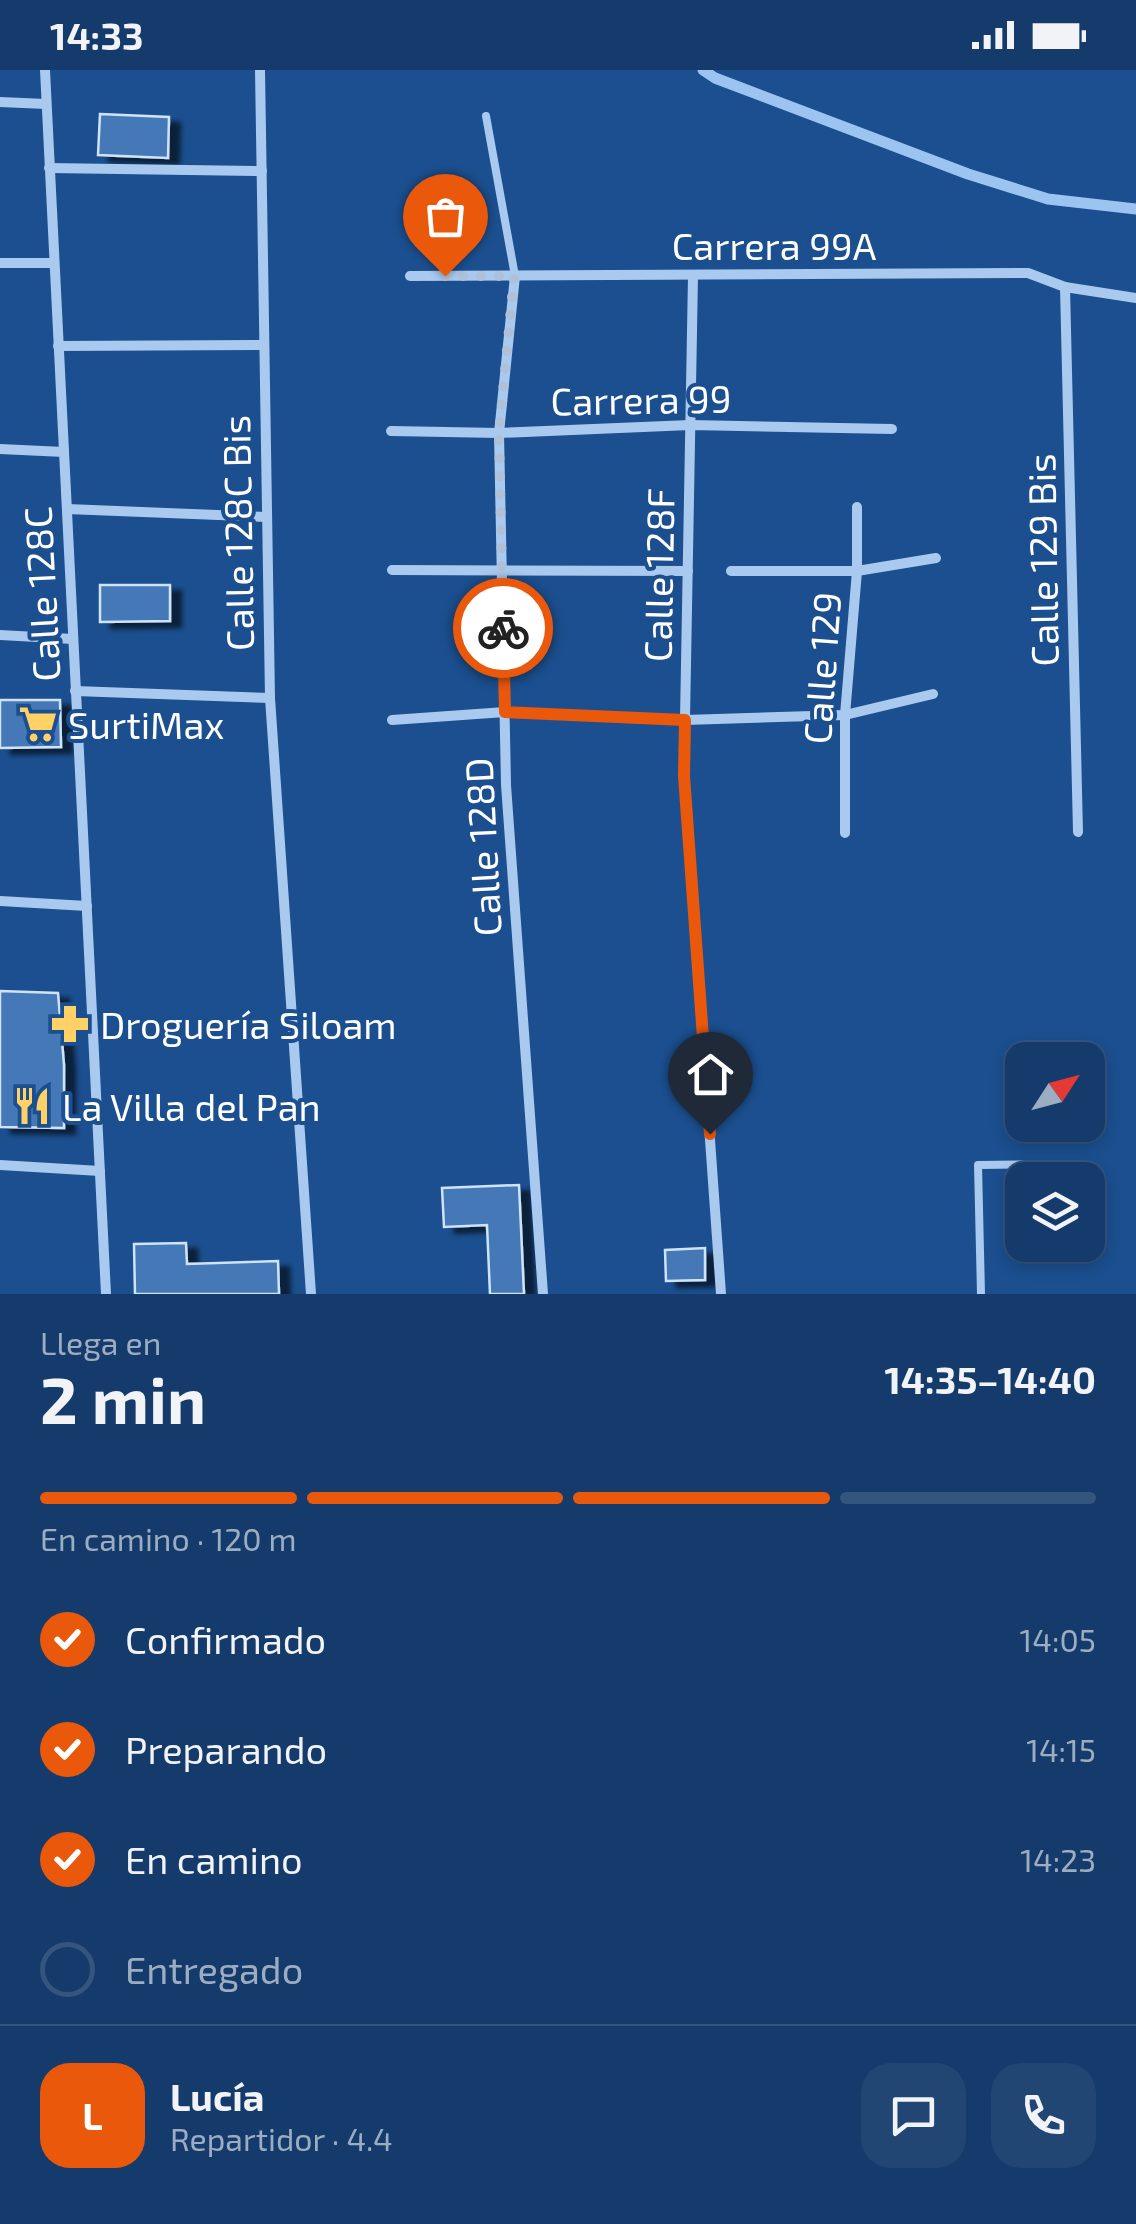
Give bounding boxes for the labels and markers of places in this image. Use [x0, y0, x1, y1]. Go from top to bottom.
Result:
pin [403, 174, 488, 277]
place label: SurtiMax [68, 701, 224, 747]
supermarket icon: SurtiMax [17, 703, 59, 745]
place label: Droguería Siloam [100, 1001, 397, 1047]
pharmacy icon: Droguería Siloam [49, 1003, 91, 1045]
pin [668, 1032, 753, 1135]
place label: La Villa del Pan [62, 1083, 321, 1129]
restaurant icon: La Villa del Pan [11, 1085, 53, 1127]

